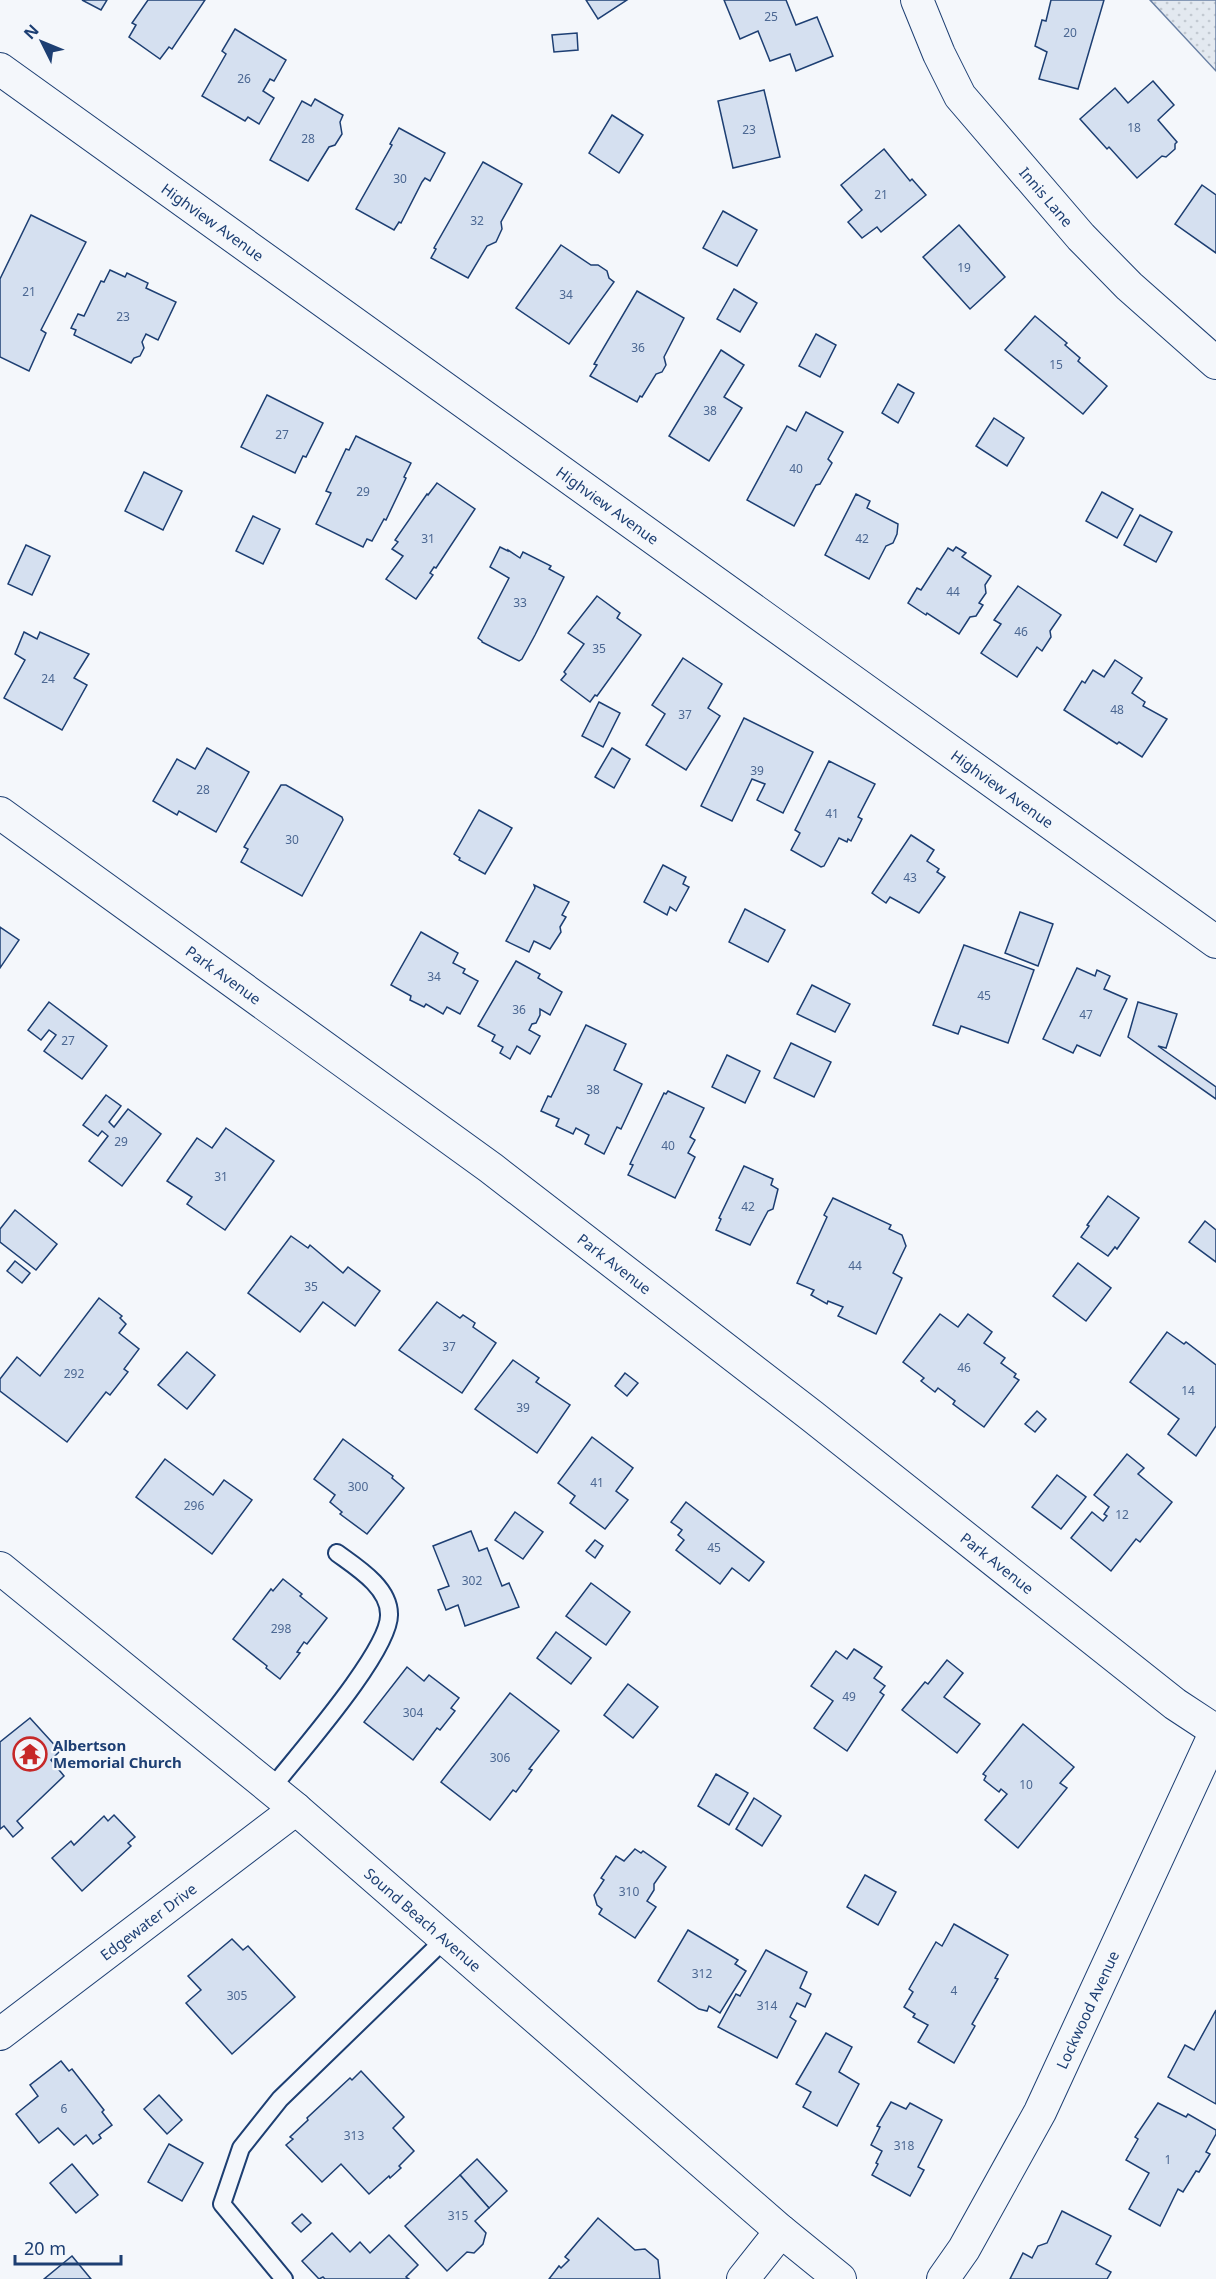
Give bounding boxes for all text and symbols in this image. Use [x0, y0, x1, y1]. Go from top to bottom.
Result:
house number: 25 [764, 8, 778, 25]
north arrow [12, 12, 72, 72]
text: N [19, 20, 44, 44]
house number: 20 [1063, 24, 1077, 41]
house number: 26 [237, 70, 251, 87]
house number: 18 [1127, 119, 1141, 136]
house number: 23 [742, 121, 756, 138]
house number: 28 [301, 130, 315, 147]
street label: Innis Lane [1015, 163, 1078, 231]
house number: 30 [393, 170, 407, 187]
street label: Highview Avenue [158, 178, 268, 265]
house number: 21 [874, 186, 888, 203]
house number: 32 [470, 212, 484, 229]
house number: 19 [957, 259, 971, 276]
house number: 21 [22, 283, 36, 300]
house number: 34 [559, 286, 573, 303]
house number: 23 [116, 308, 130, 325]
house number: 36 [631, 339, 645, 356]
house number: 15 [1049, 356, 1063, 373]
house number: 38 [703, 402, 717, 419]
house number: 27 [275, 426, 289, 443]
house number: 40 [789, 460, 803, 477]
street label: Highview Avenue [552, 462, 663, 549]
house number: 29 [356, 483, 370, 500]
house number: 31 [421, 530, 435, 547]
house number: 42 [855, 530, 869, 547]
house number: 44 [946, 583, 960, 600]
house number: 33 [513, 594, 527, 611]
house number: 46 [1014, 623, 1028, 640]
house number: 35 [592, 640, 606, 657]
house number: 24 [41, 670, 55, 687]
house number: 48 [1110, 701, 1124, 718]
house number: 37 [678, 706, 692, 723]
street label: Highview Avenue [947, 745, 1058, 832]
house number: 39 [750, 762, 764, 779]
house number: 28 [196, 781, 210, 798]
house number: 41 [825, 805, 839, 822]
house number: 30 [285, 831, 299, 848]
house number: 43 [903, 869, 917, 886]
street label: Park Avenue [182, 941, 265, 1009]
house number: 34 [427, 968, 441, 985]
house number: 45 [977, 987, 991, 1004]
house number: 36 [512, 1001, 526, 1018]
house number: 47 [1079, 1006, 1093, 1023]
house number: 27 [61, 1032, 75, 1049]
house number: 38 [586, 1081, 600, 1098]
house number: 29 [114, 1133, 128, 1150]
house number: 40 [661, 1137, 675, 1154]
house number: 31 [214, 1168, 228, 1185]
house number: 42 [741, 1198, 755, 1215]
street label: Park Avenue [573, 1229, 656, 1298]
house number: 44 [848, 1257, 862, 1274]
house number: 35 [304, 1278, 318, 1295]
house number: 37 [442, 1338, 456, 1355]
house number: 46 [957, 1359, 971, 1376]
house number: 292 [64, 1365, 84, 1382]
house number: 14 [1181, 1382, 1195, 1399]
house number: 39 [516, 1399, 530, 1416]
house number: 41 [590, 1474, 604, 1491]
house number: 300 [348, 1478, 368, 1495]
house number: 296 [184, 1497, 204, 1514]
house number: 12 [1115, 1506, 1129, 1523]
street label: Park Avenue [956, 1528, 1038, 1598]
house number: 45 [707, 1539, 721, 1556]
house number: 302 [462, 1572, 482, 1589]
house number: 298 [271, 1620, 291, 1637]
house number: 49 [842, 1688, 856, 1705]
house number: 304 [403, 1704, 423, 1721]
place label: Albertson Memorial Church [53, 1735, 182, 1772]
temple icon: Albertson Memorial Church [12, 1736, 48, 1772]
house number: 306 [490, 1749, 510, 1766]
house number: 10 [1019, 1776, 1033, 1793]
street label: Sound Beach Avenue [360, 1863, 486, 1976]
street label: Edgewater Drive [96, 1878, 200, 1965]
house number: 310 [619, 1883, 639, 1900]
street label: Lockwood Avenue [1051, 1947, 1123, 2072]
house number: 312 [692, 1965, 712, 1982]
house number: 4 [951, 1982, 958, 1999]
house number: 305 [227, 1987, 247, 2004]
house number: 314 [757, 1997, 777, 2014]
house number: 6 [61, 2100, 68, 2117]
house number: 313 [344, 2127, 364, 2144]
house number: 318 [894, 2137, 914, 2154]
house number: 1 [1165, 2151, 1171, 2168]
house number: 315 [448, 2207, 468, 2224]
scale bar [15, 2228, 122, 2266]
text: 20 m [24, 2236, 66, 2260]

